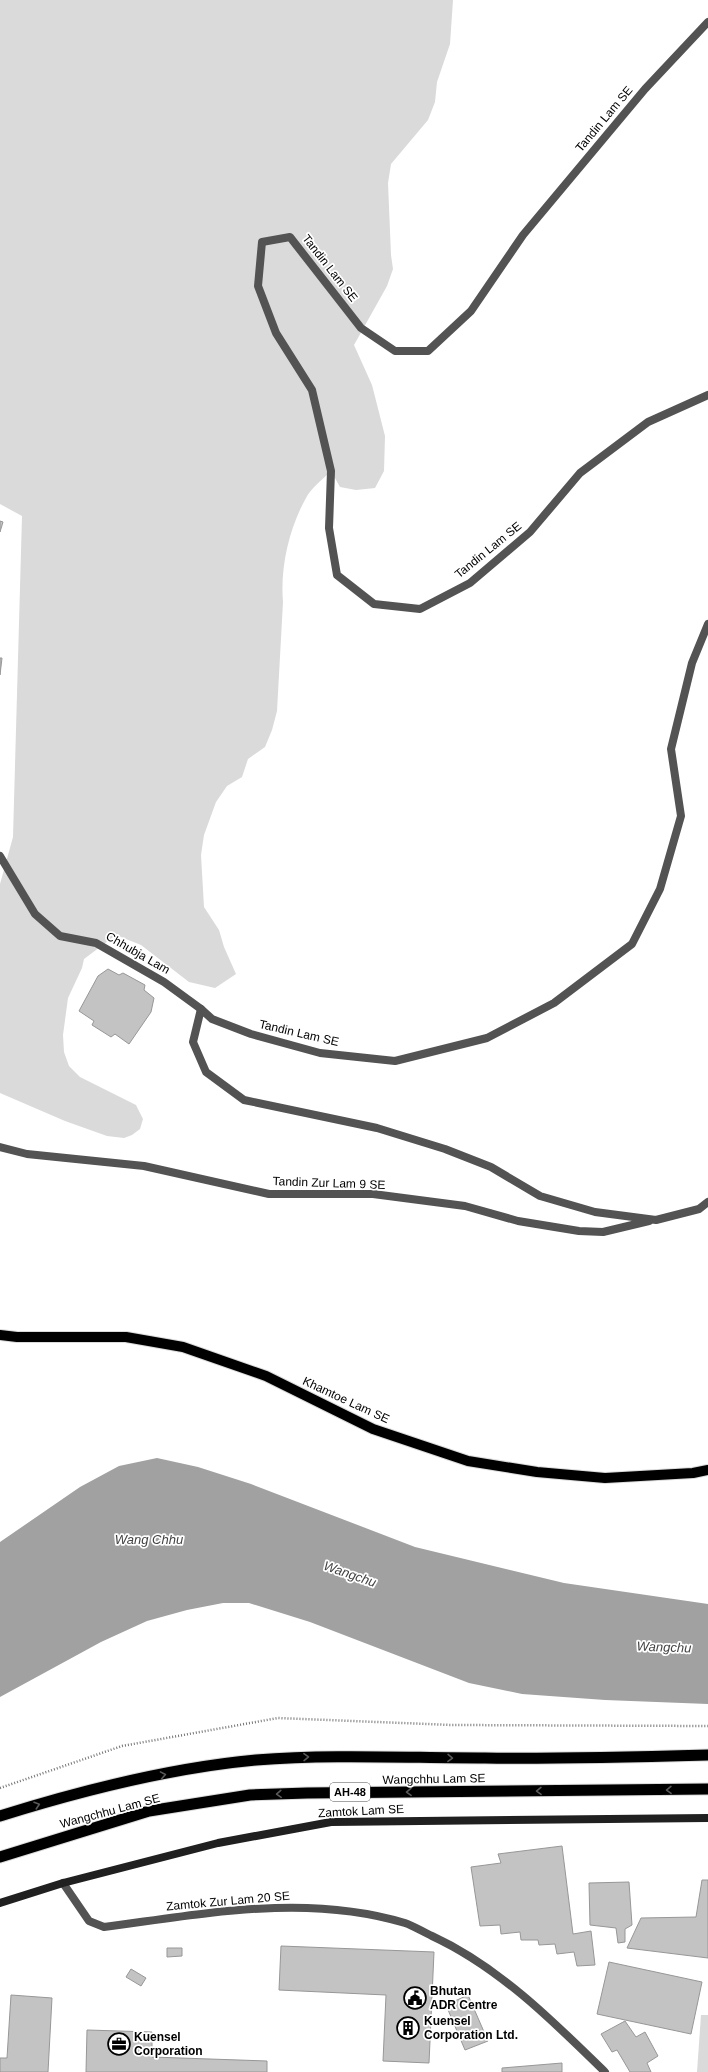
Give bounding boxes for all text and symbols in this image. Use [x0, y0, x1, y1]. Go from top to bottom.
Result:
street label: Tandin Lam SE [572, 83, 636, 155]
street label: Tandin Lam SE [299, 232, 361, 304]
street label: Tandin Lam SE [452, 519, 524, 581]
street label: Chhubja Lam [104, 929, 172, 977]
street label: Tandin Lam SE [258, 1017, 340, 1049]
street label: Tandin Zur Lam 9 SE [272, 1174, 386, 1192]
street label: Khamtoe Lam SE [300, 1374, 392, 1426]
water label: Wang Chhu [115, 1532, 183, 1547]
water label: Wangchu [322, 1558, 378, 1590]
water label: Wangchu [636, 1639, 692, 1655]
one-way arrow [303, 1753, 309, 1761]
one-way arrow [447, 1754, 453, 1762]
one-way arrow [160, 1771, 167, 1779]
street label: Wangchhu Lam SE [382, 1771, 486, 1787]
road number: AH-48 [330, 1783, 370, 1801]
one-way arrow [666, 1785, 672, 1794]
one-way arrow [536, 1787, 542, 1795]
one-way arrow [406, 1788, 412, 1796]
one-way arrow [276, 1790, 282, 1798]
street label: Wangchhu Lam SE [58, 1791, 162, 1831]
one-way arrow [33, 1801, 40, 1810]
street label: Zamtok Lam SE [318, 1802, 404, 1820]
street label: Zamtok Zur Lam 20 SE [166, 1889, 290, 1913]
place label: Bhutan ADR Centre [430, 1984, 498, 2012]
public building icon: Bhutan ADR Centre [402, 1985, 428, 2011]
place label: Kuensel Corporation Ltd. [424, 2014, 518, 2042]
building icon: Kuensel Corporation Ltd. [395, 2015, 421, 2041]
place label: Kuensel Corporation [134, 2030, 203, 2058]
office icon: Kuensel Corporation [106, 2031, 132, 2057]

